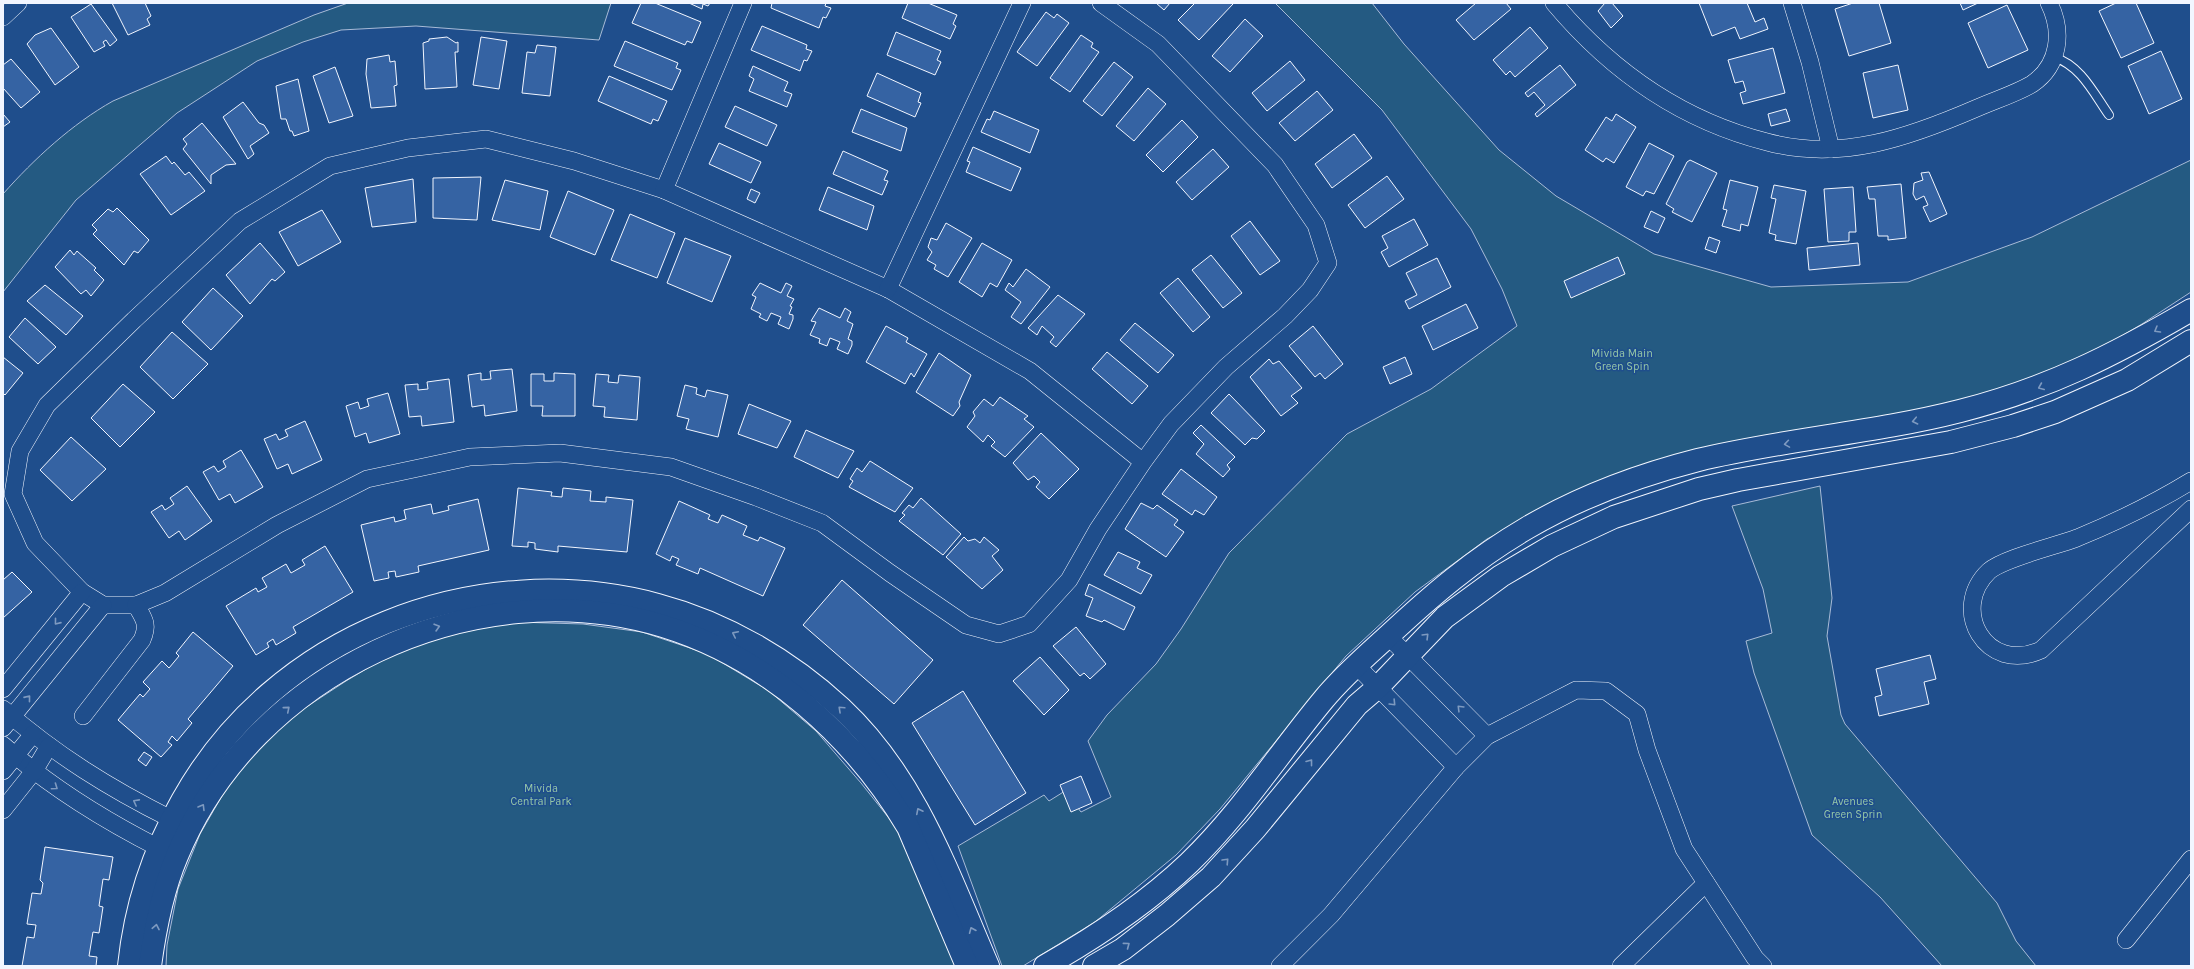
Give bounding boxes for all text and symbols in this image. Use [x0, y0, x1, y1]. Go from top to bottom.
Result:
one-way arrow [2154, 325, 2161, 332]
park label: Mivida Main Green Spin [1591, 347, 1653, 373]
one-way arrow [2037, 382, 2044, 390]
one-way arrow [1912, 416, 1918, 424]
one-way arrow [1784, 439, 1790, 448]
one-way arrow [55, 618, 62, 625]
one-way arrow [433, 623, 440, 632]
one-way arrow [731, 631, 739, 639]
one-way arrow [1422, 633, 1429, 641]
one-way arrow [23, 695, 30, 703]
one-way arrow [1389, 698, 1396, 706]
one-way arrow [1457, 705, 1465, 713]
one-way arrow [282, 706, 289, 713]
one-way arrow [838, 706, 846, 714]
one-way arrow [1305, 759, 1312, 766]
one-way arrow [51, 782, 58, 790]
park label: Mivida Central Park [510, 782, 572, 808]
park label: Avenues Green Sprin [1824, 795, 1882, 821]
one-way arrow [133, 799, 141, 806]
one-way arrow [198, 804, 205, 811]
one-way arrow [917, 808, 924, 816]
one-way arrow [1221, 858, 1229, 866]
one-way arrow [152, 924, 160, 931]
one-way arrow [969, 927, 977, 935]
one-way arrow [1123, 943, 1130, 950]

